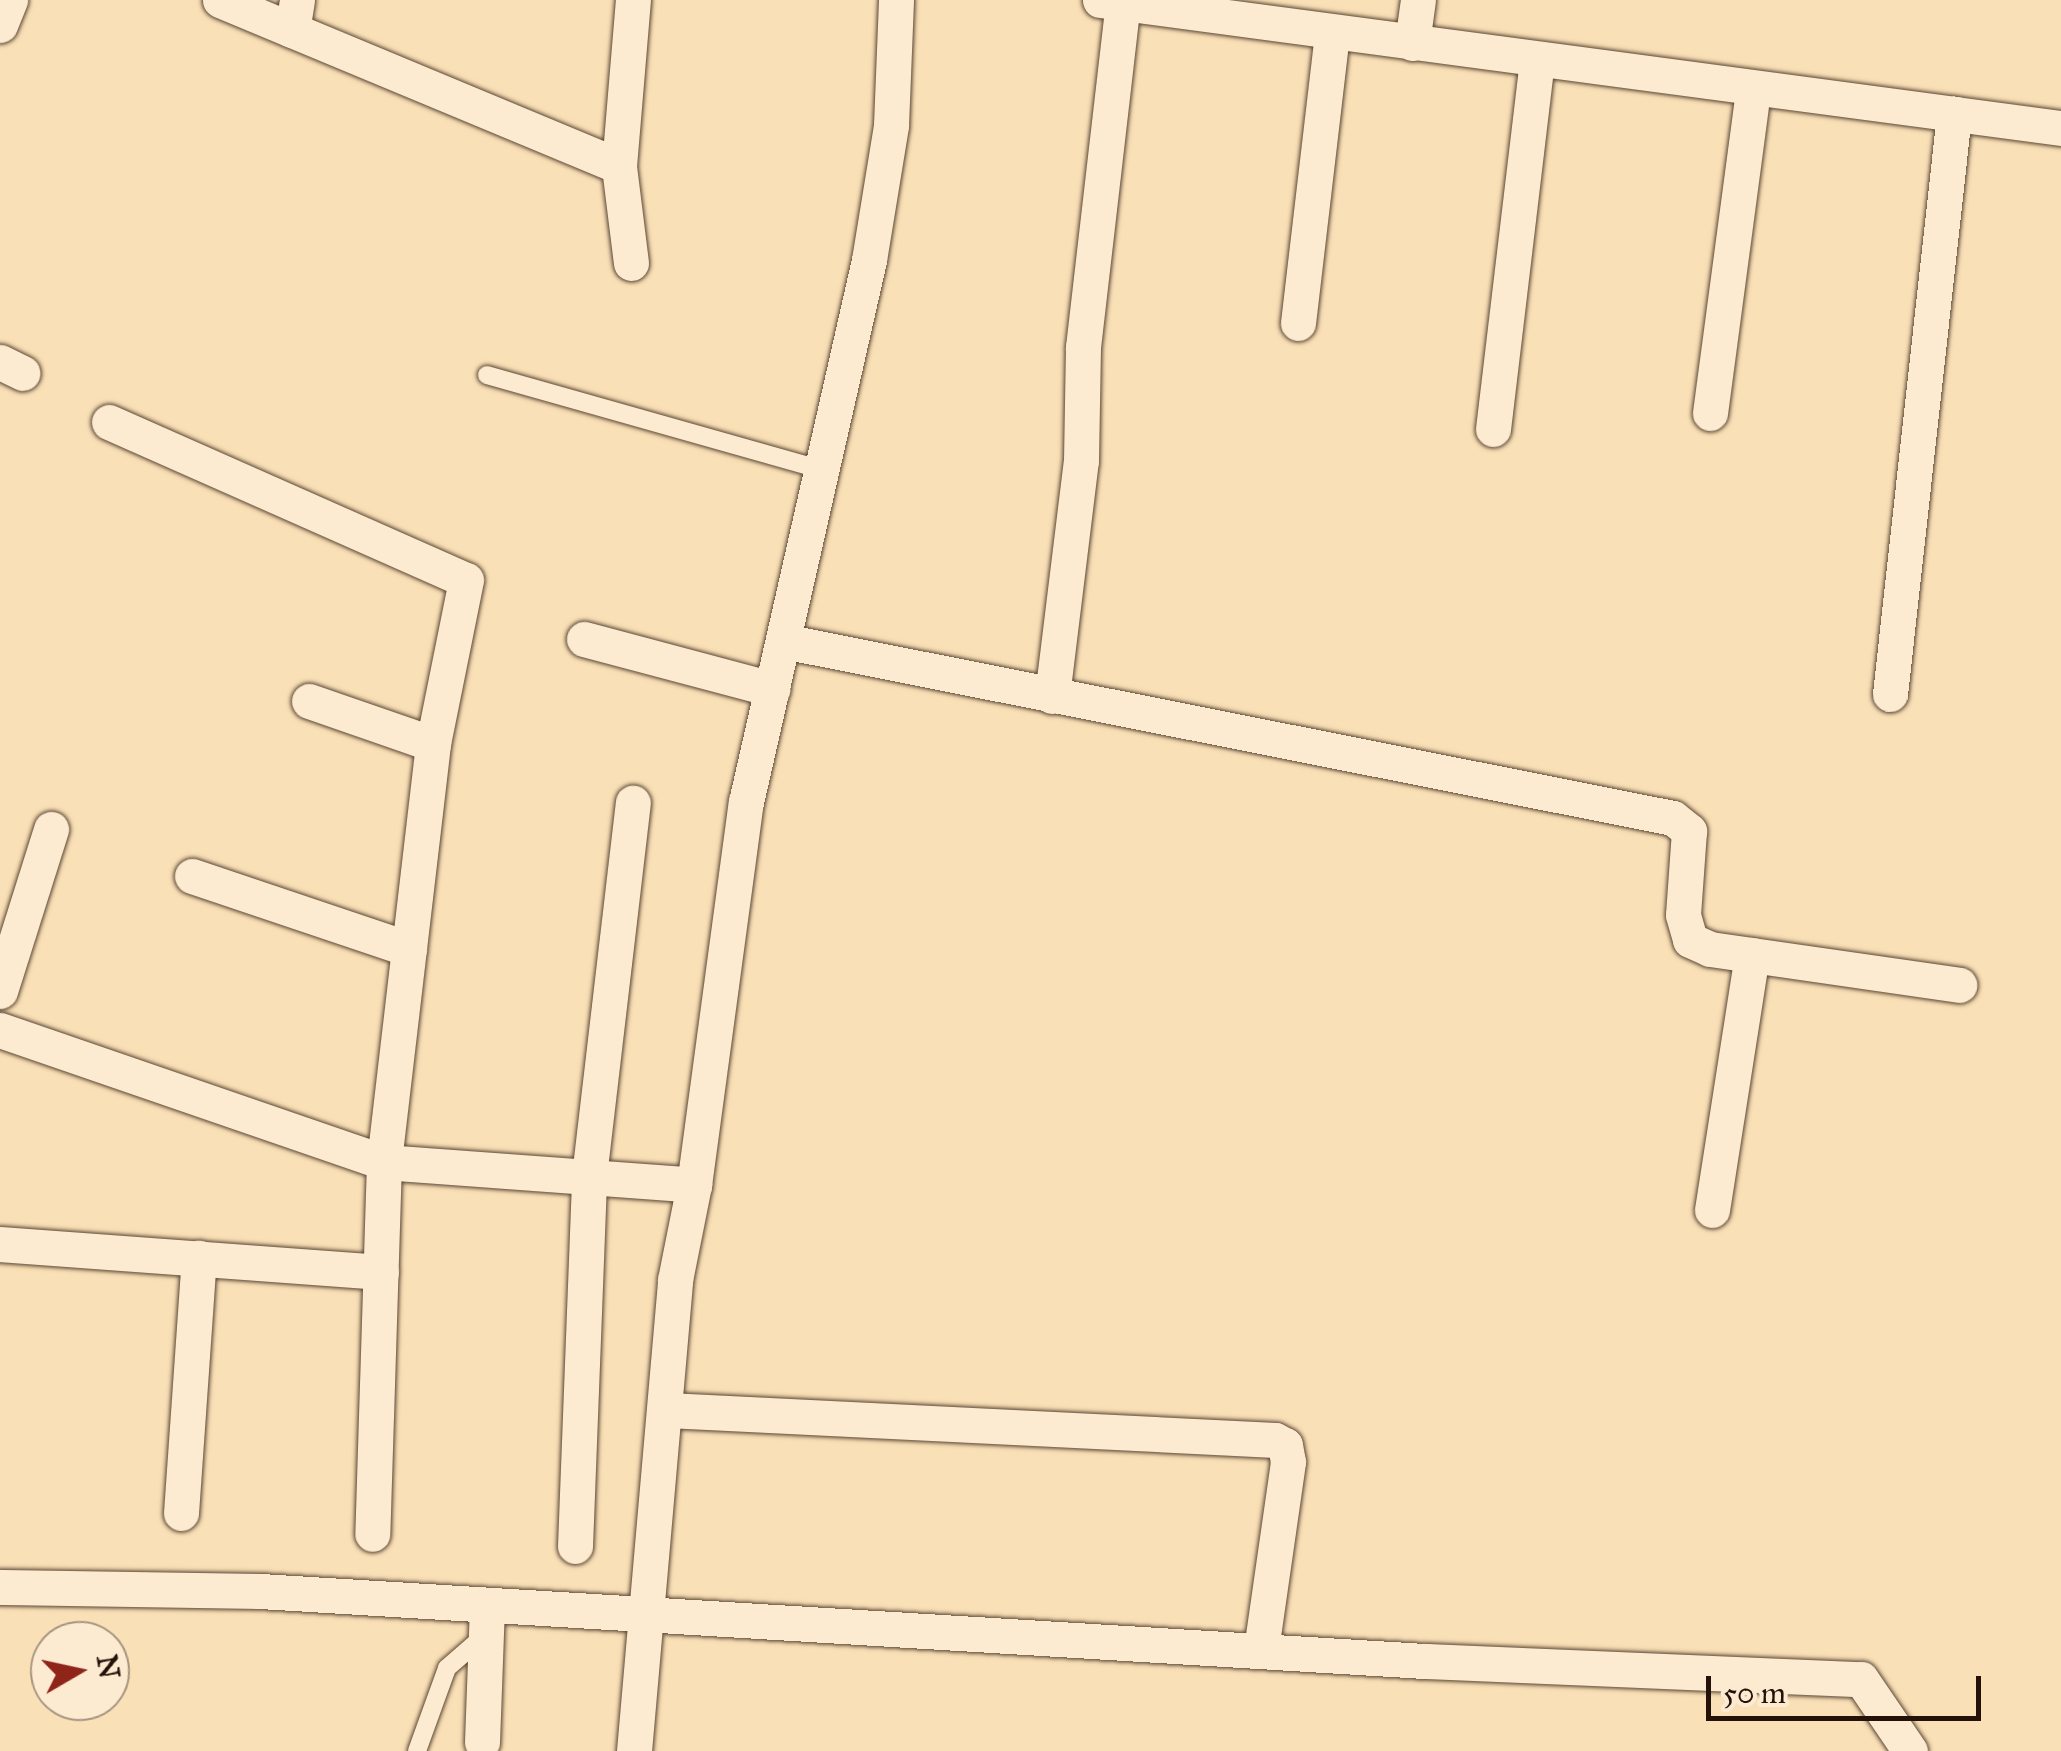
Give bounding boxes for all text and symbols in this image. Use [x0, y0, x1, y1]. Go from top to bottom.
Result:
north arrow [30, 1621, 130, 1721]
text: N [89, 1652, 127, 1681]
scale bar [1711, 1656, 1986, 1718]
text: 50 m [1723, 1675, 1786, 1711]

